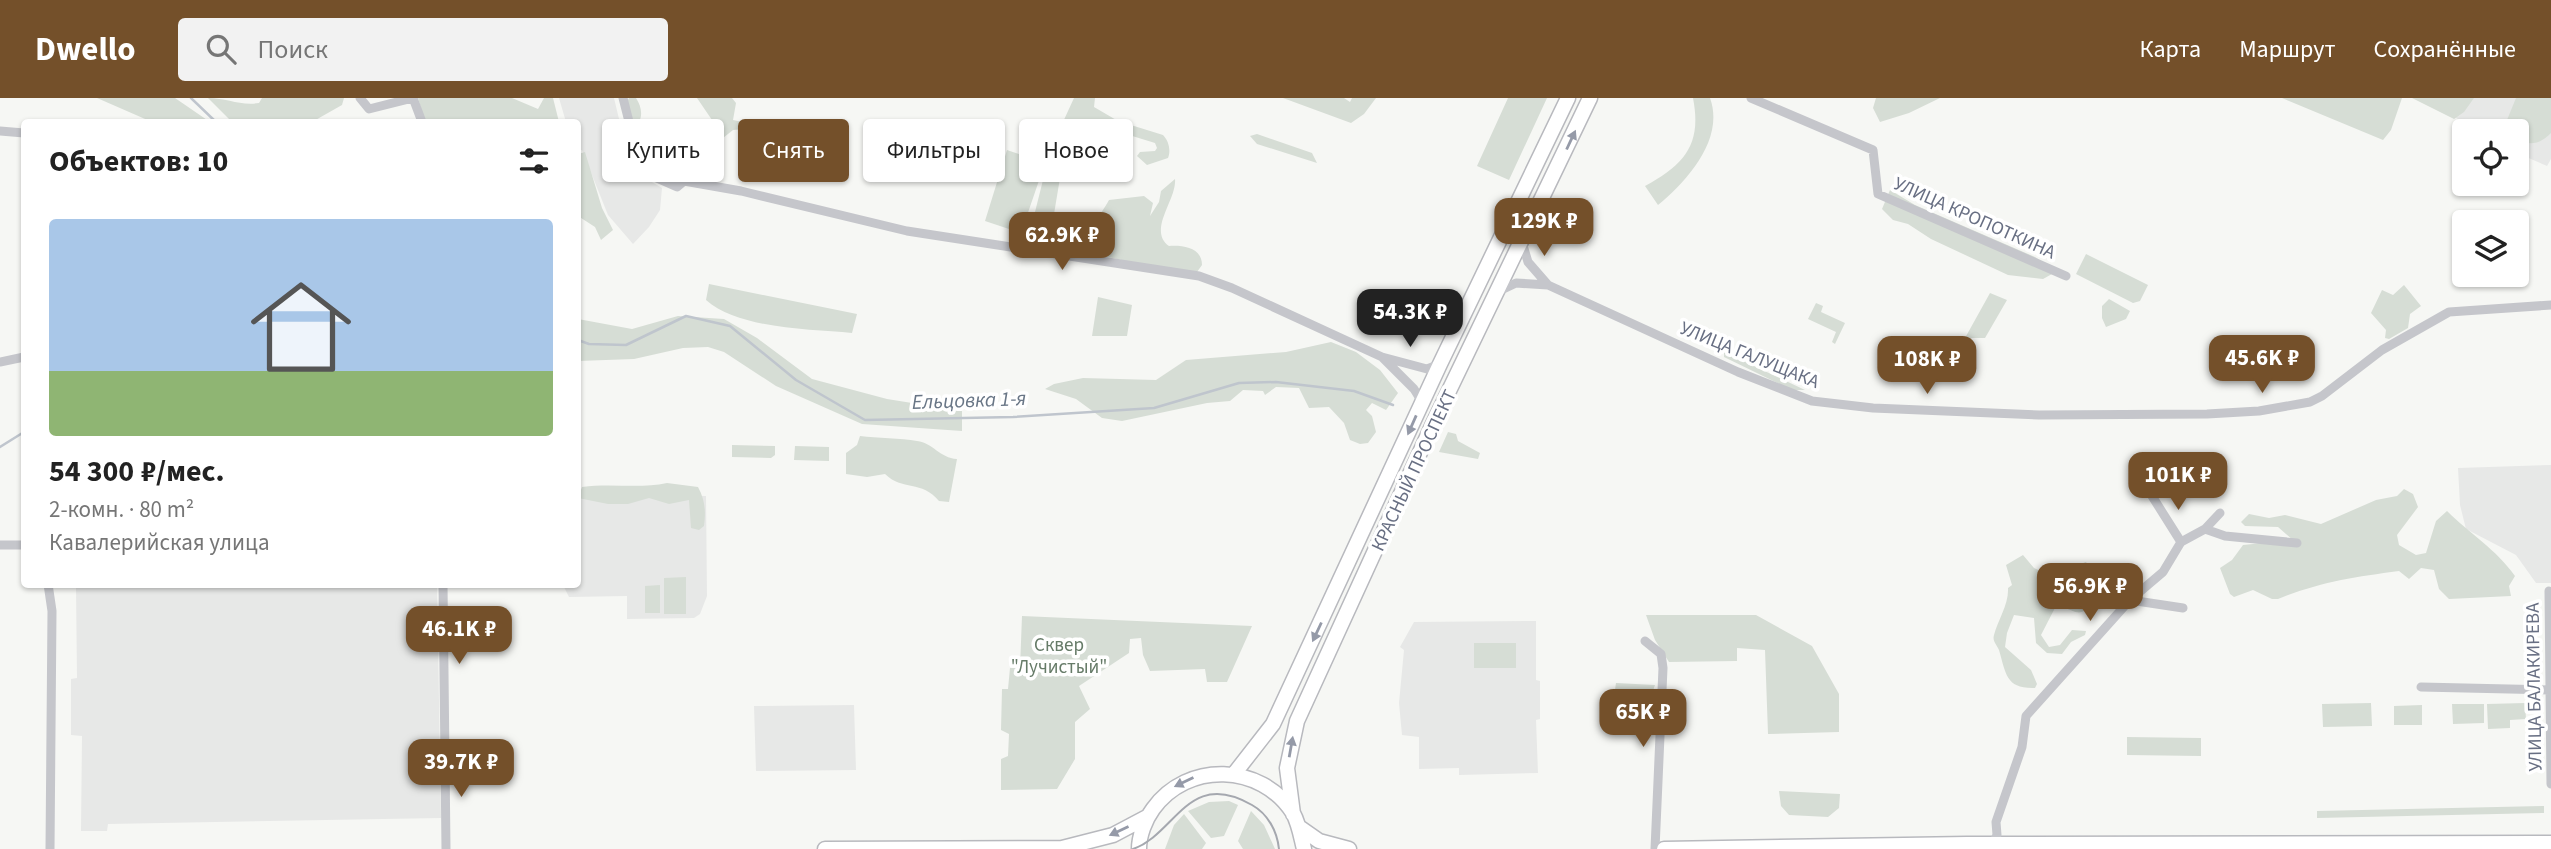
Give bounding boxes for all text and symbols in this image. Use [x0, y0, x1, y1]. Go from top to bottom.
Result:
search box [178, 18, 668, 81]
text: Dwello [35, 26, 136, 73]
icon: search [202, 30, 240, 68]
text: Поиск [258, 31, 328, 68]
text: Карта [2140, 32, 2201, 67]
text: Маршрут [2239, 32, 2335, 67]
text: Сохранённые [2373, 32, 2516, 67]
chip: Купить [602, 119, 724, 182]
chip: Снять [738, 119, 849, 182]
chip: Фильтры [863, 119, 1005, 182]
chip: Новое [1019, 119, 1133, 182]
map controls [2452, 119, 2529, 287]
button: locate [2452, 119, 2529, 196]
one-way arrow [1565, 130, 1577, 150]
text: Объектов: 10 [49, 140, 228, 183]
icon: filters [515, 142, 553, 180]
street label: УЛИЦА КРОПОТКИНА [1889, 171, 2060, 266]
pin: 129K ₽ [1487, 198, 1601, 258]
text: 129K ₽ [1510, 204, 1578, 237]
button: layers [2452, 210, 2529, 287]
pin: 62.9K ₽ [997, 212, 1127, 272]
text: 62.9K ₽ [1025, 218, 1099, 251]
icon: home [238, 264, 364, 390]
pin: 54.3K ₽ [1345, 289, 1475, 349]
text: 54.3K ₽ [1373, 295, 1447, 328]
street label: УЛИЦА ГАЛУЩАКА [1676, 315, 1824, 396]
pin: 108K ₽ [1870, 336, 1984, 396]
pin: 45.6K ₽ [2197, 336, 2327, 395]
text: 45.6K ₽ [2225, 341, 2299, 374]
text: 108K ₽ [1893, 342, 1961, 375]
water label: Ельцовка 1-я [911, 383, 1027, 417]
street label: КРАСНЫЙ ПРОСПЕКТ [1365, 385, 1464, 556]
one-way arrow [1406, 415, 1418, 435]
text: 54 300 ₽/мес. [49, 450, 225, 493]
pin: 101K ₽ [2121, 452, 2235, 512]
text: 101K ₽ [2144, 458, 2212, 491]
text: 2-комн. · 80 m² [49, 493, 194, 526]
text: Кавалерийская улица [49, 526, 270, 559]
pin: 56.9K ₽ [2025, 564, 2155, 623]
text: 56.9K ₽ [2053, 569, 2127, 602]
street label: УЛИЦА БАЛАКИРЕВА [2520, 602, 2549, 772]
pin: 46.1K ₽ [394, 606, 524, 666]
text: 46.1K ₽ [422, 612, 496, 645]
one-way arrow [1311, 622, 1323, 642]
park label: Сквер "Лучистый" [1011, 632, 1107, 681]
pin: 65K ₽ [1594, 690, 1692, 749]
text: 65K ₽ [1615, 695, 1671, 728]
one-way arrow [1286, 736, 1297, 758]
pin: 39.7K ₽ [396, 740, 526, 799]
text: 39.7K ₽ [424, 745, 498, 778]
one-way arrow [1174, 776, 1194, 788]
one-way arrow [1109, 825, 1129, 837]

